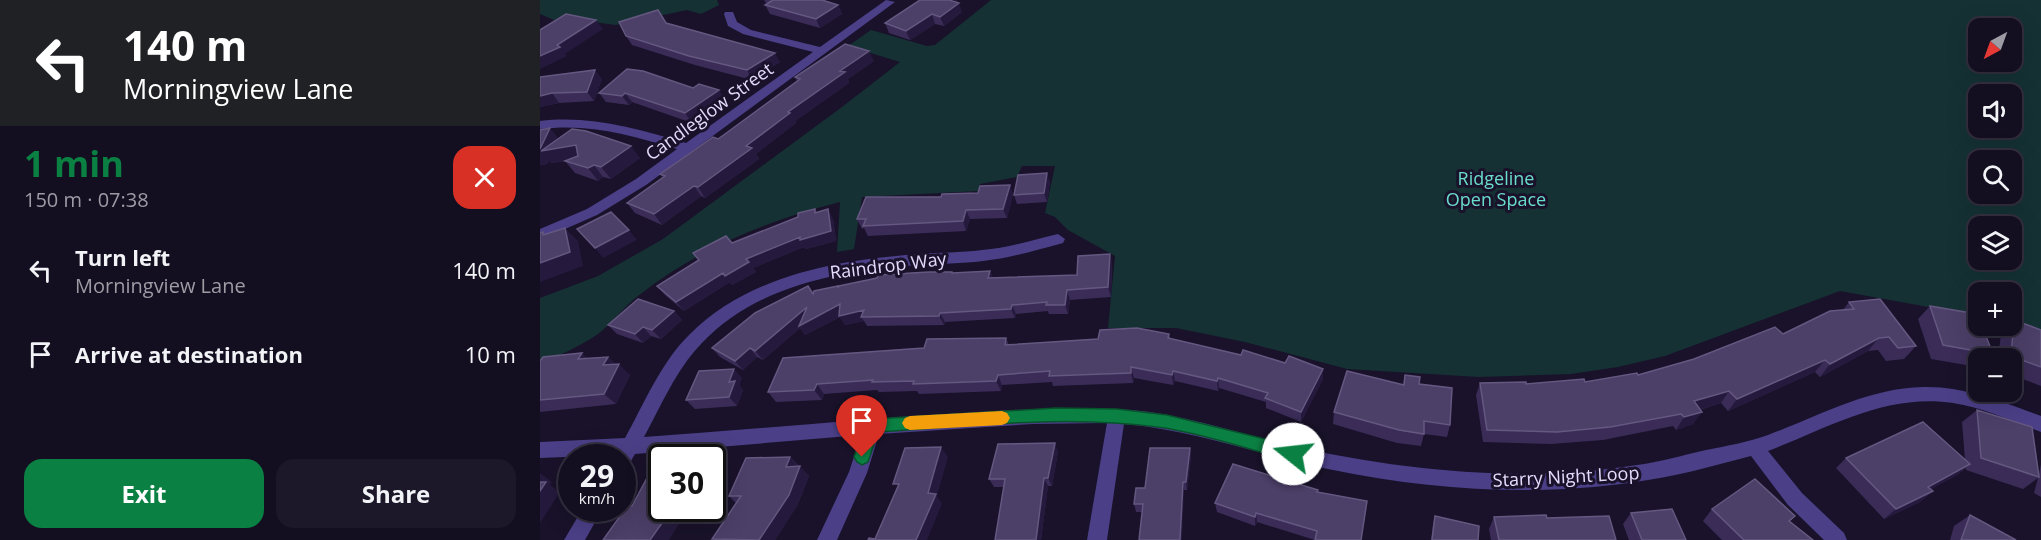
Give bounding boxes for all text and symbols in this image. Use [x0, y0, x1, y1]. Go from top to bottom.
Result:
text: 140 m [123, 16, 247, 73]
north arrow [1968, 18, 2022, 72]
map controls [1968, 18, 2022, 402]
icon: left [24, 24, 102, 102]
street label: Candleglow Street [640, 57, 778, 165]
text: Morningview Lane [123, 70, 353, 107]
button: sound [1968, 84, 2022, 138]
text: 1 min [24, 139, 124, 188]
button: close [453, 146, 516, 209]
button: search [1968, 150, 2022, 204]
park label: Ridgeline Open Space [1446, 166, 1546, 211]
text: 150 m · 07:38 [24, 186, 149, 213]
button: layers [1968, 216, 2022, 270]
text: Turn left [75, 242, 170, 272]
street label: Raindrop Way [828, 246, 949, 284]
icon: left [24, 254, 57, 287]
text: 140 m [452, 255, 516, 285]
text: Morningview Lane [75, 272, 246, 299]
button: + [1968, 282, 2022, 336]
icon: arrive [24, 338, 57, 371]
text: Arrive at destination [75, 339, 303, 369]
text: 10 m [465, 339, 516, 369]
button: − [1968, 348, 2022, 402]
pin [836, 395, 887, 457]
icon: arrive [845, 404, 878, 437]
position arrow [1261, 422, 1325, 486]
speed limit sign: 30 [648, 444, 726, 522]
text: 29 [580, 455, 614, 496]
button: Exit [24, 459, 264, 528]
button: Share [276, 459, 516, 528]
street label: Starry Night Loop [1492, 460, 1640, 492]
text: km/h [579, 488, 615, 508]

